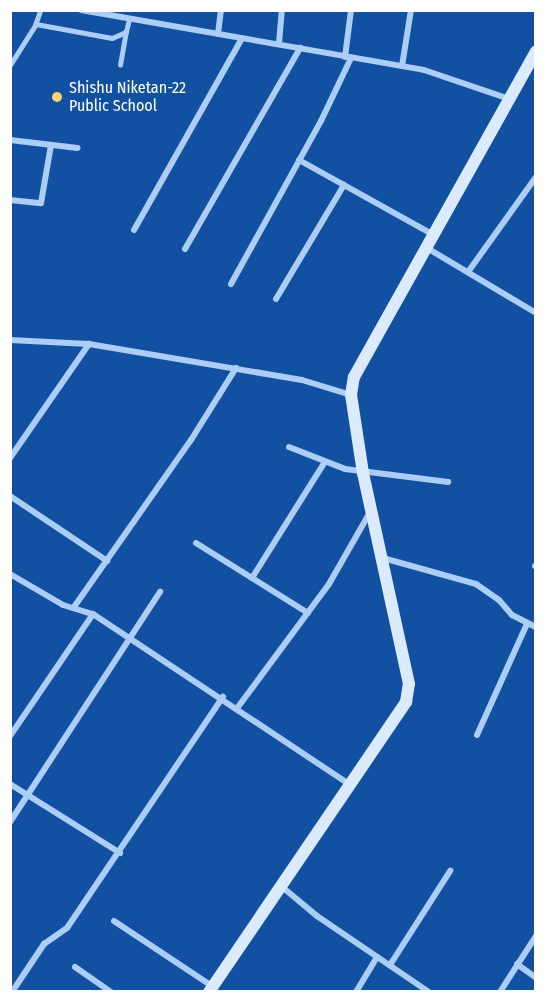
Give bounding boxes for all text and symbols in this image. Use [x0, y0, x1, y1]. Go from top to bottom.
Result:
place label: Shishu Niketan-22 Public School [69, 78, 186, 116]
marker: Shishu Niketan-22 Public School [50, 90, 64, 104]

